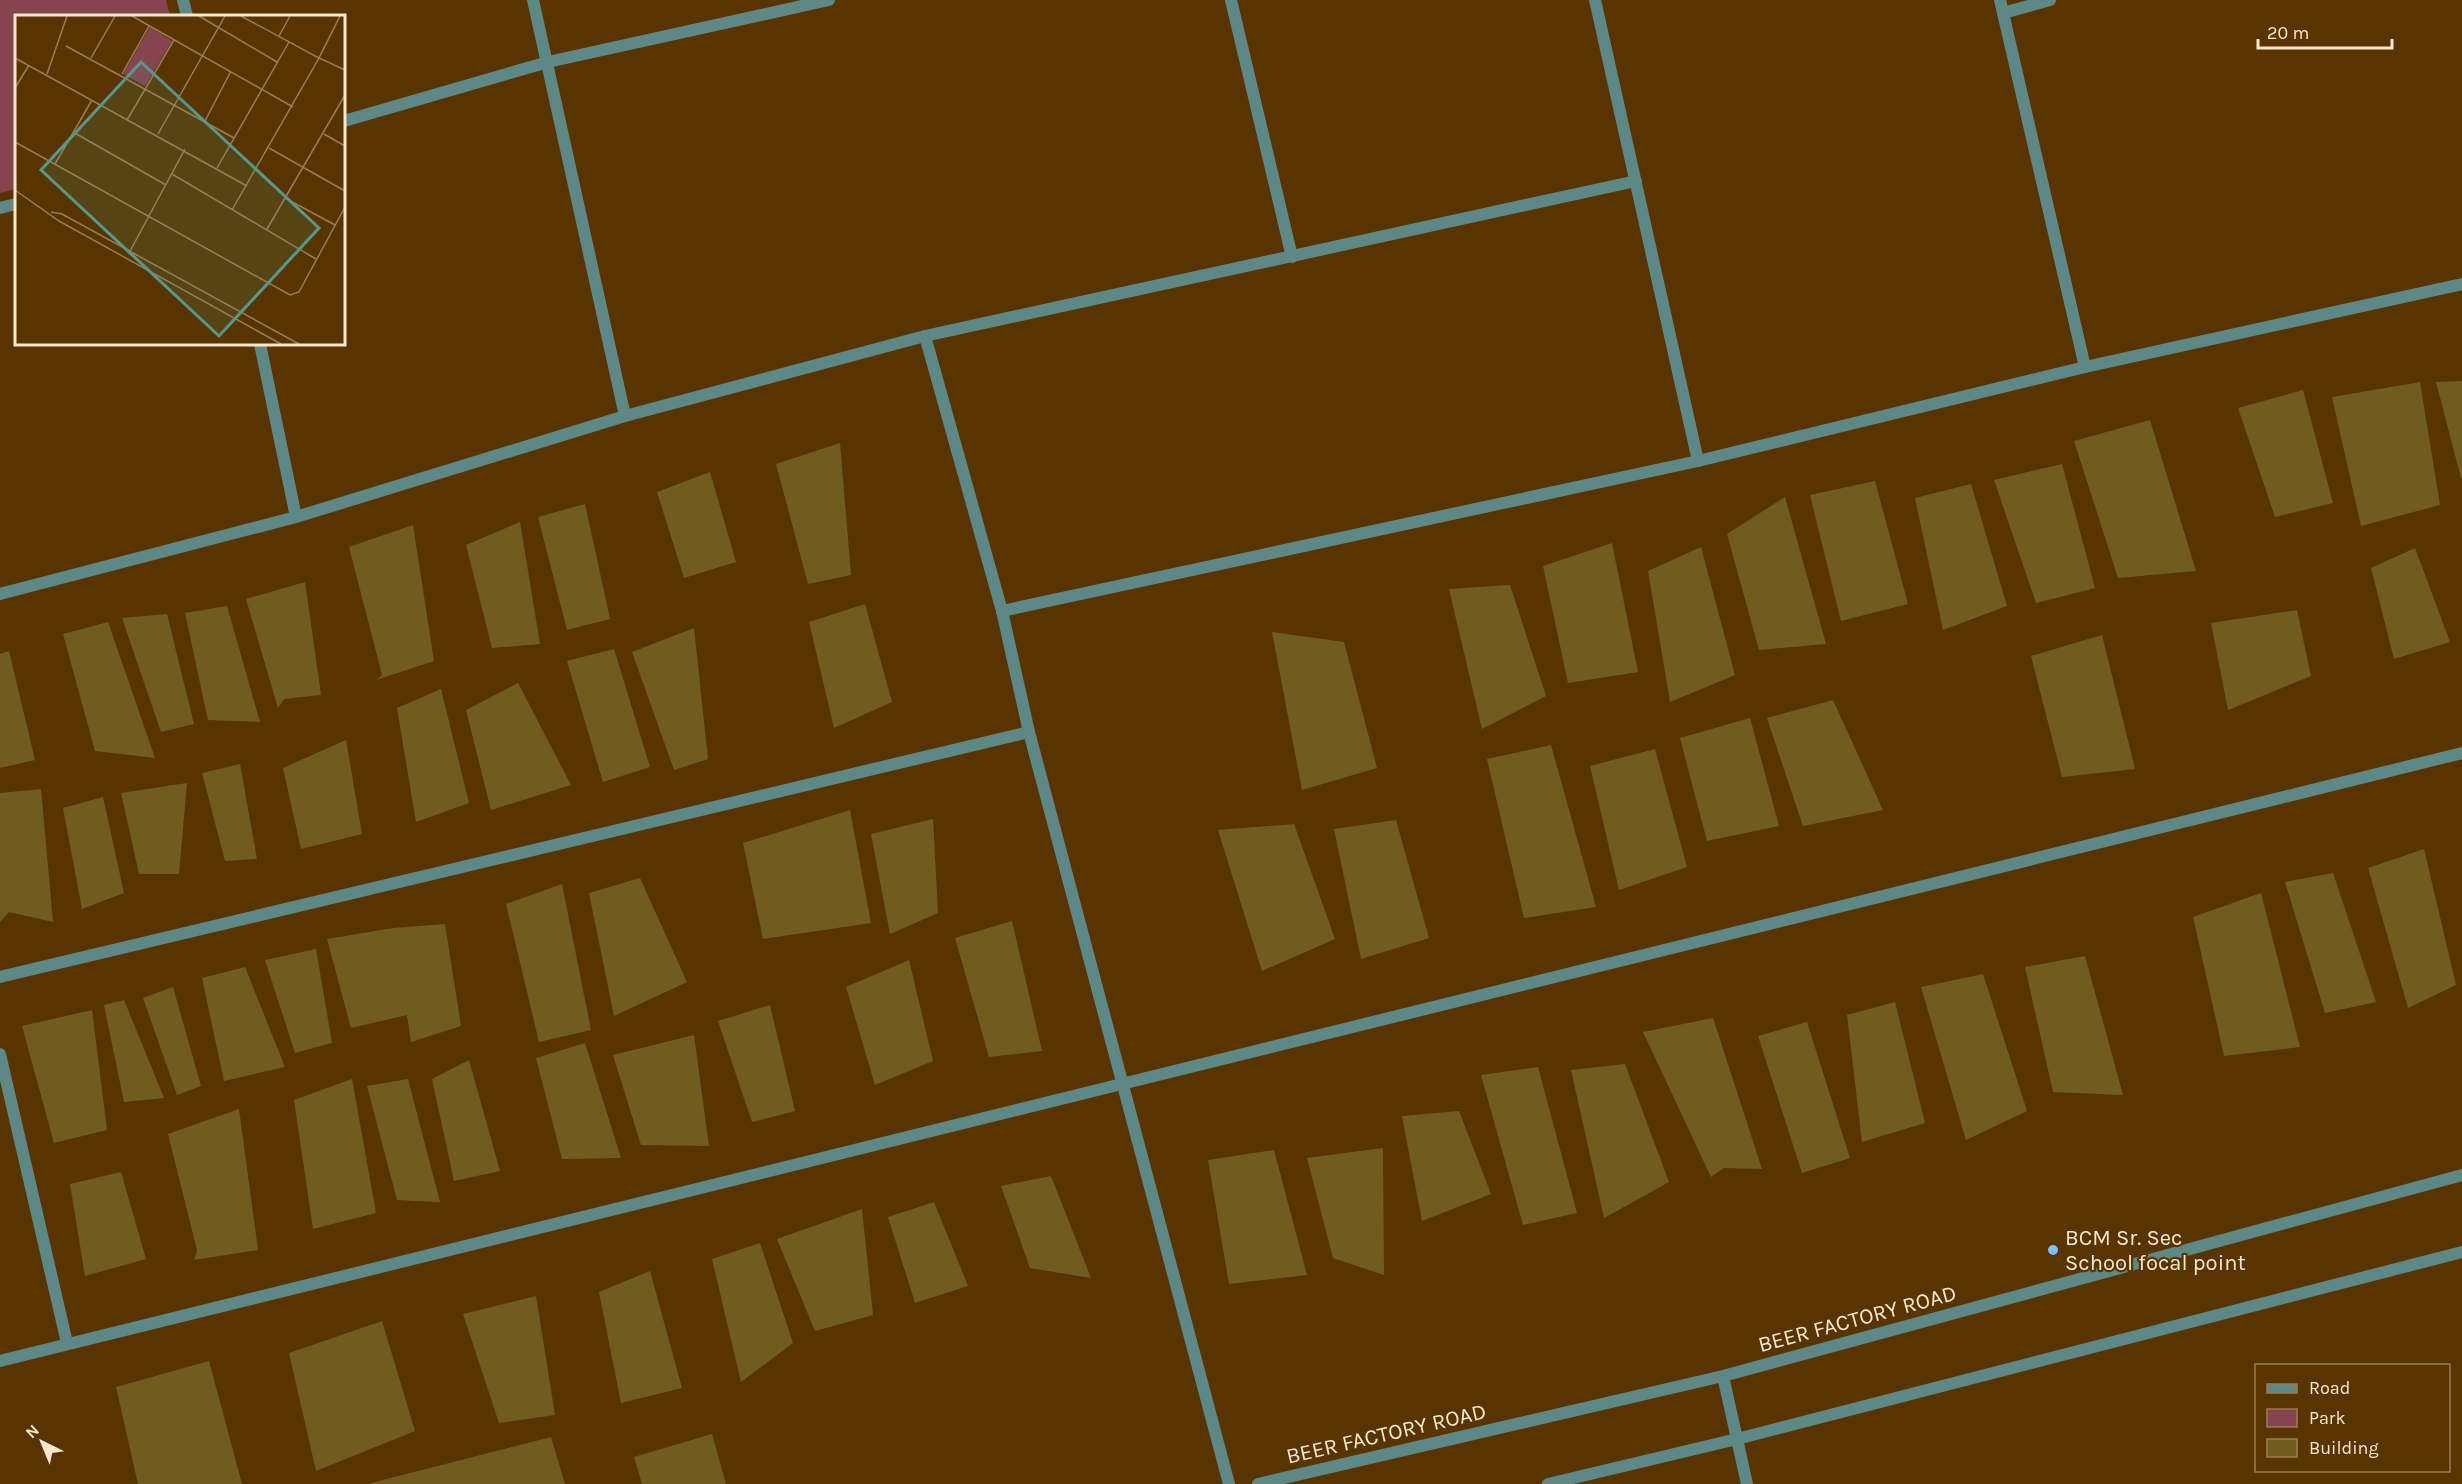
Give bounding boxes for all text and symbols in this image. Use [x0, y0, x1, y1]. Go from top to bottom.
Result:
scale bar [2258, 12, 2392, 50]
inset map [15, 15, 345, 345]
text: 20 m [2267, 22, 2309, 44]
place label: BCM Sr. Sec School focal point [2065, 1225, 2246, 1276]
marker: BCM Sr. Sec School focal point [2046, 1243, 2060, 1257]
street label: BEER FACTORY ROAD [1755, 1280, 1959, 1358]
legend [2255, 1364, 2450, 1472]
text: Road [2309, 1377, 2350, 1399]
street label: BEER FACTORY ROAD [1284, 1398, 1489, 1470]
text: Park [2309, 1407, 2346, 1429]
north arrow [12, 1412, 72, 1472]
text: N [21, 1421, 43, 1442]
text: Building [2309, 1437, 2379, 1459]

